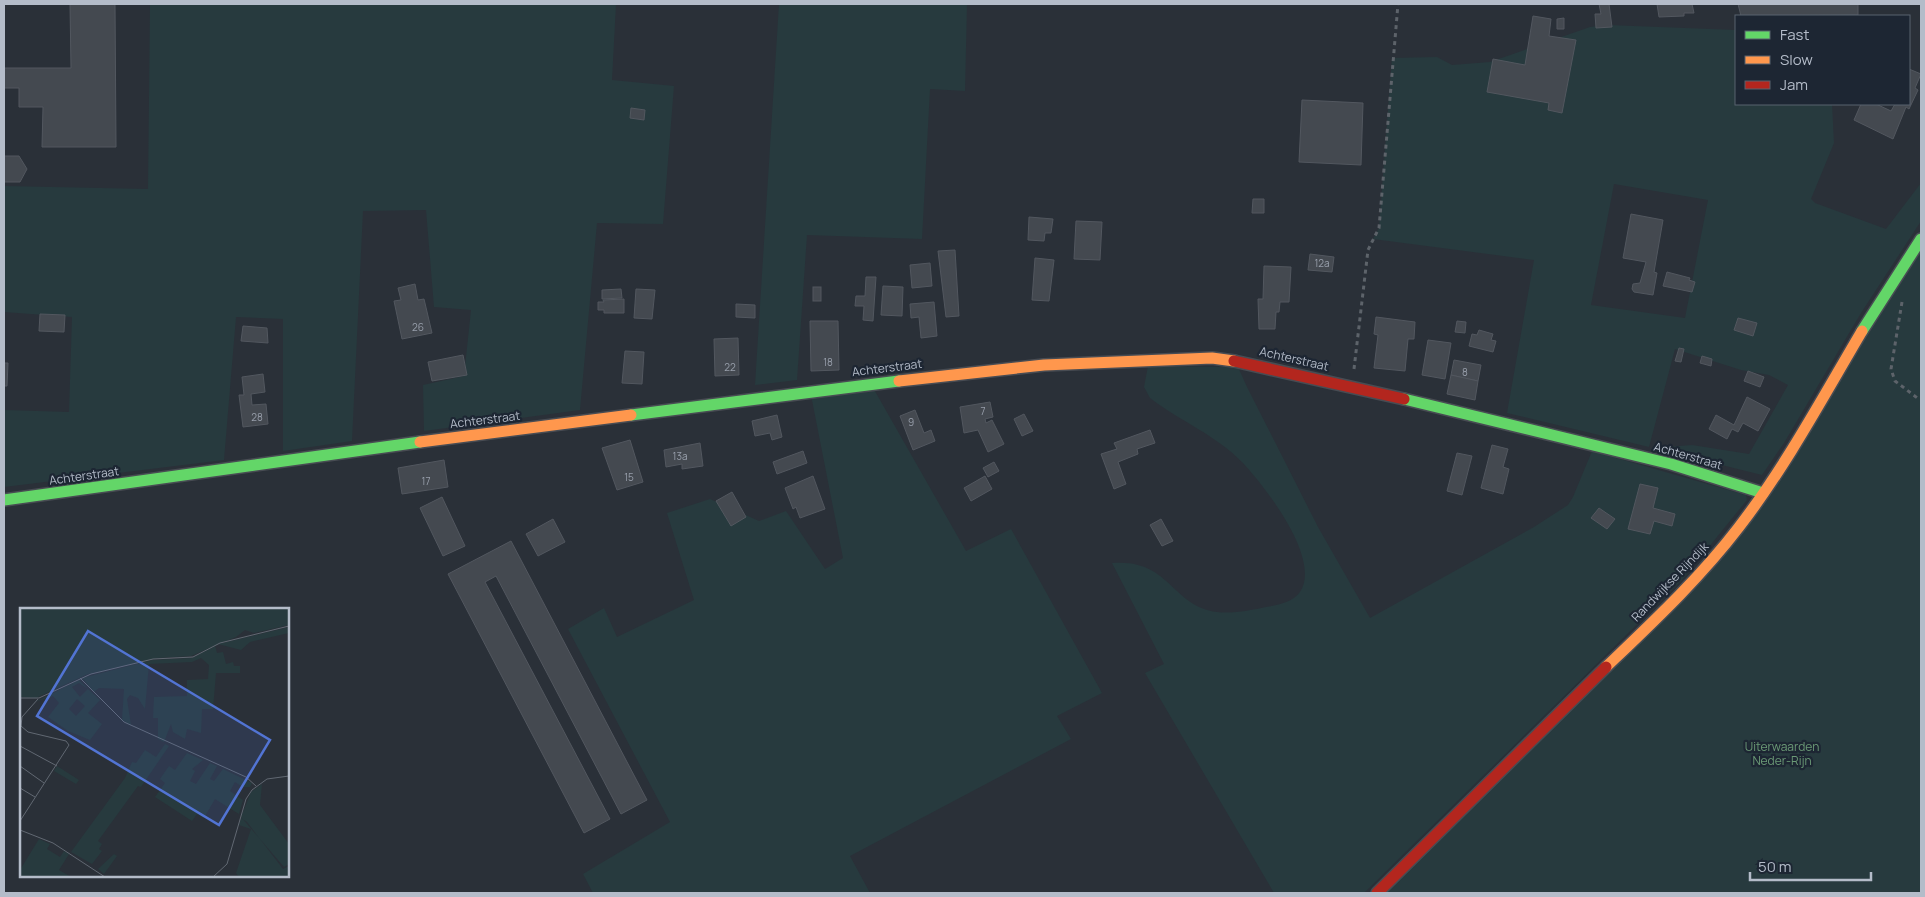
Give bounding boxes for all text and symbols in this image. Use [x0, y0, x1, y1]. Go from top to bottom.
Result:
legend [1735, 15, 1910, 105]
text: Fast [1780, 24, 1809, 45]
text: Slow [1780, 49, 1813, 70]
text: Jam [1780, 74, 1808, 95]
house number: 12a [1314, 256, 1330, 270]
house number: 26 [412, 320, 424, 334]
street label: Achterstraat [1258, 342, 1330, 375]
house number: 18 [823, 355, 833, 369]
street label: Achterstraat [851, 355, 923, 380]
house number: 22 [724, 360, 736, 374]
house number: 8 [1462, 365, 1468, 379]
house number: 7 [980, 404, 986, 418]
street label: Achterstraat [449, 407, 521, 432]
house number: 28 [251, 410, 263, 424]
house number: 9 [908, 415, 914, 429]
street label: Achterstraat [1652, 438, 1724, 473]
house number: 13a [673, 449, 688, 463]
street label: Achterstraat [48, 462, 120, 489]
house number: 15 [624, 470, 634, 484]
house number: 17 [422, 474, 430, 488]
street label: Randwijkse Rijndijk [1627, 537, 1713, 625]
inset map [20, 608, 289, 877]
park label: Uiterwaarden Neder-Rijn [1745, 738, 1819, 769]
scale bar [1750, 850, 1871, 882]
text: 50 m [1758, 856, 1792, 877]

